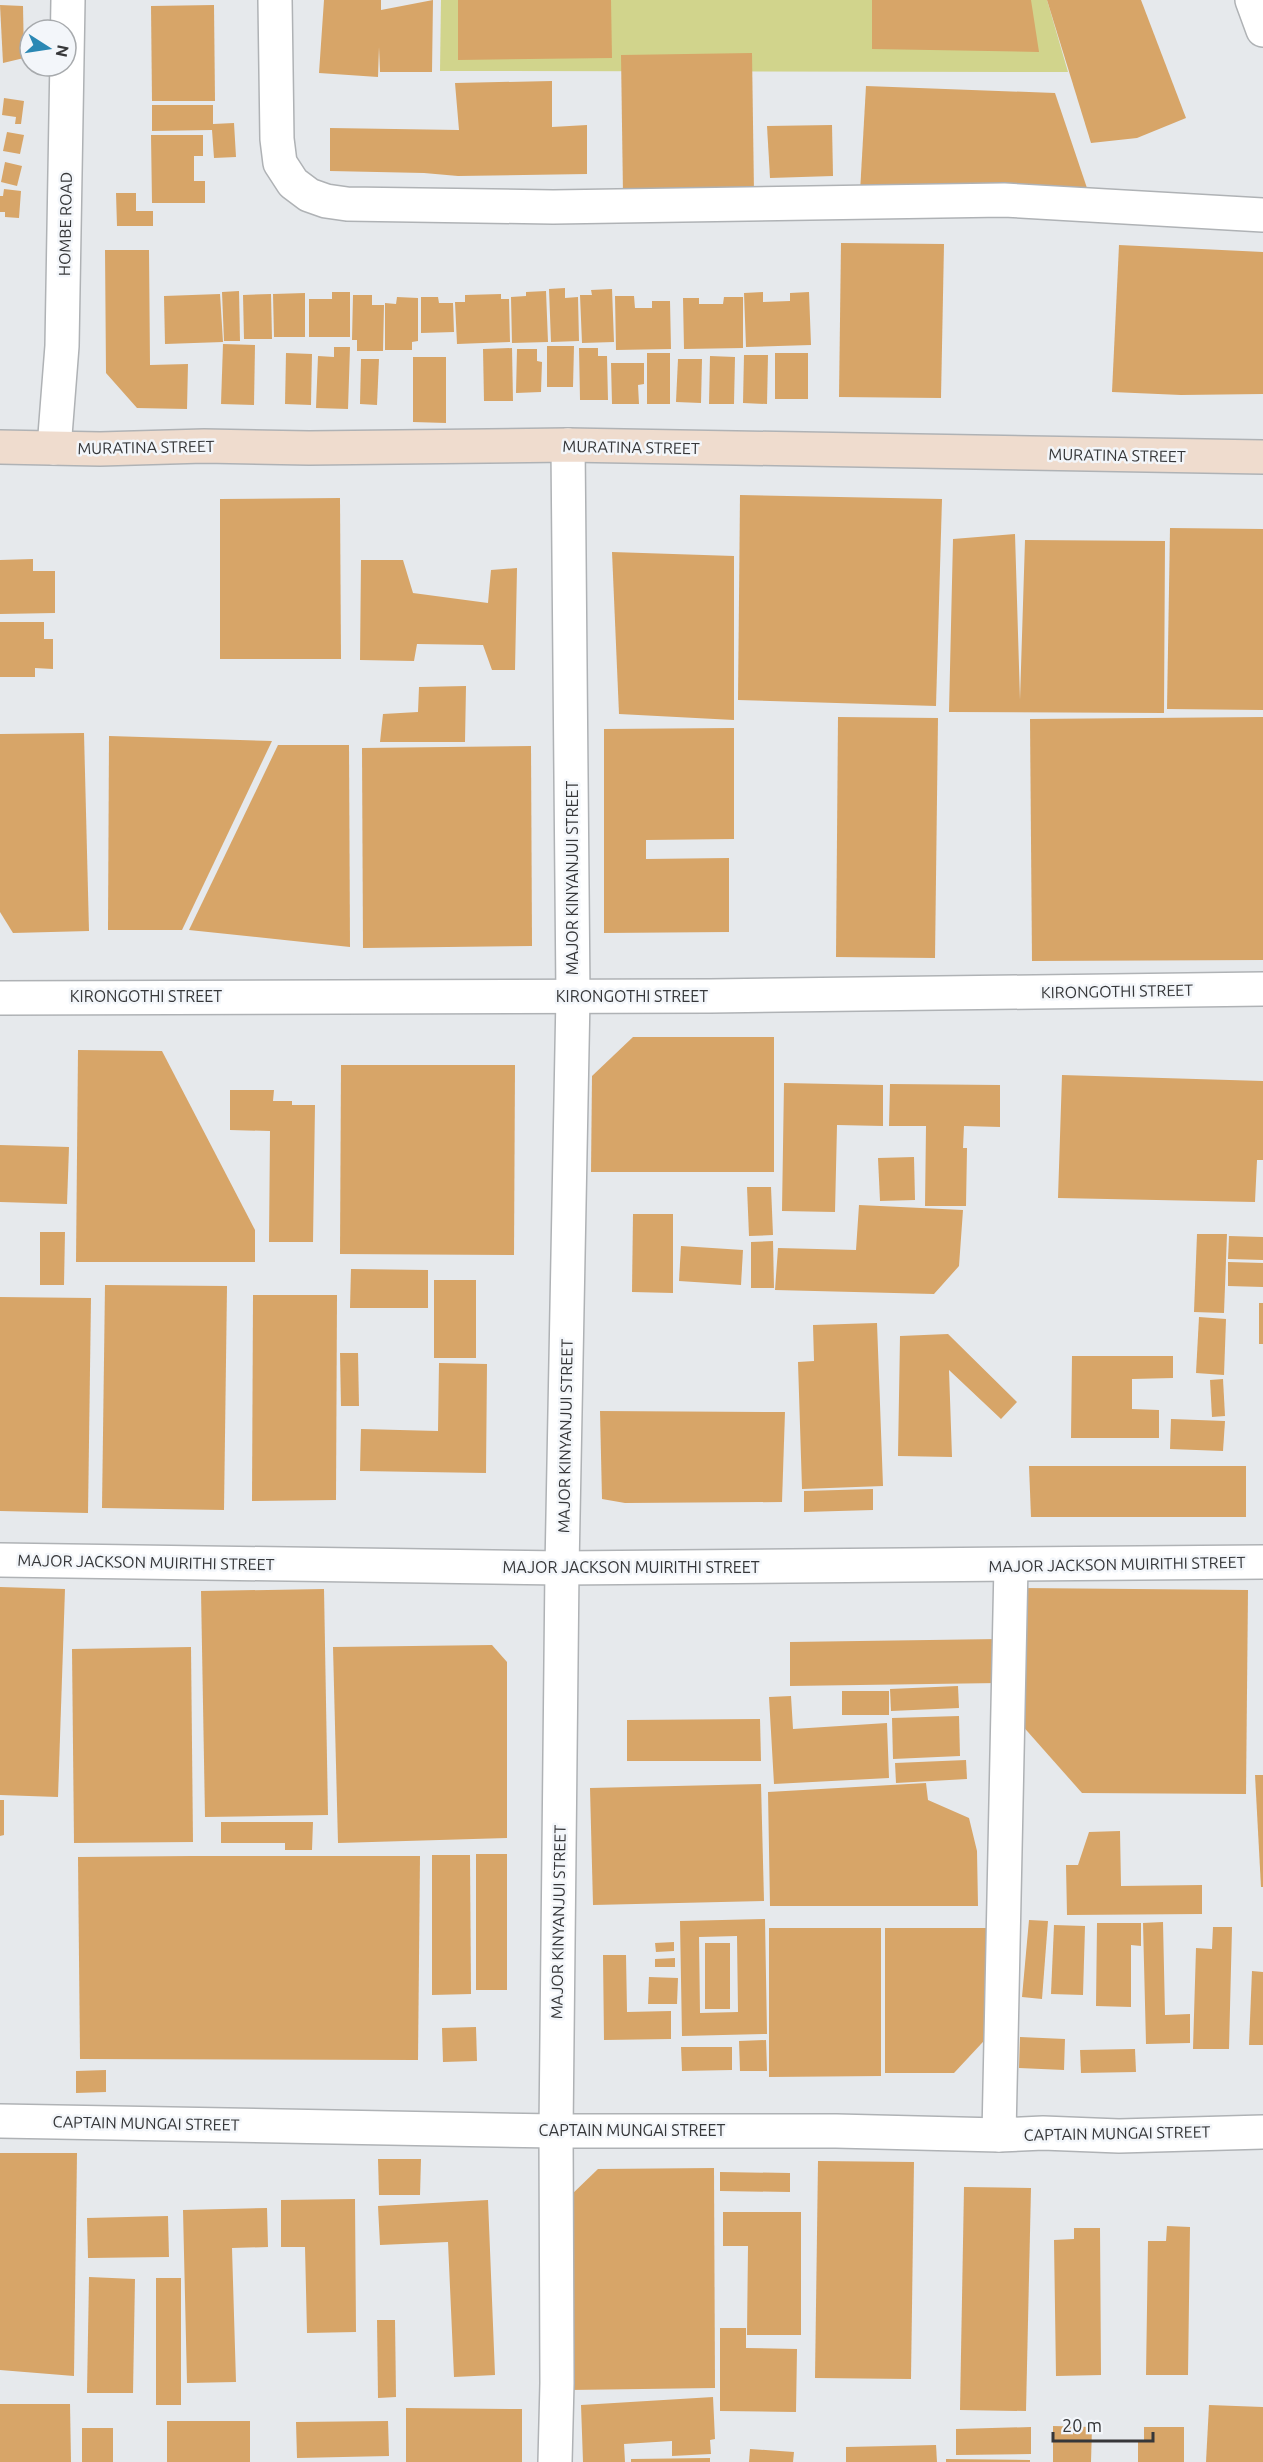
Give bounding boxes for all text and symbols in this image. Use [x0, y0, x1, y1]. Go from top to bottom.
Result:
north arrow [18, 18, 78, 78]
text: N [53, 43, 73, 59]
street label: HOMBE ROAD [55, 172, 75, 276]
street label: MURATINA STREET [77, 437, 215, 457]
street label: MURATINA STREET [562, 437, 700, 457]
street label: MURATINA STREET [1048, 445, 1186, 465]
street label: MAJOR KINYANJUI STREET [563, 781, 581, 975]
street label: KIRONGOTHI STREET [1041, 981, 1193, 1001]
street label: KIRONGOTHI STREET [70, 987, 222, 1005]
street label: KIRONGOTHI STREET [556, 987, 708, 1005]
street label: MAJOR KINYANJUI STREET [554, 1338, 576, 1533]
street label: MAJOR JACKSON MUIRITHI STREET [17, 1551, 275, 1573]
street label: MAJOR JACKSON MUIRITHI STREET [988, 1553, 1246, 1575]
street label: MAJOR JACKSON MUIRITHI STREET [502, 1558, 760, 1576]
street label: MAJOR KINYANJUI STREET [547, 1824, 569, 2019]
street label: CAPTAIN MUNGAI STREET [52, 2112, 240, 2134]
street label: CAPTAIN MUNGAI STREET [539, 2121, 726, 2139]
street label: CAPTAIN MUNGAI STREET [1023, 2122, 1211, 2144]
scale bar [1053, 2405, 1154, 2443]
text: 20 m [1062, 2415, 1102, 2435]

